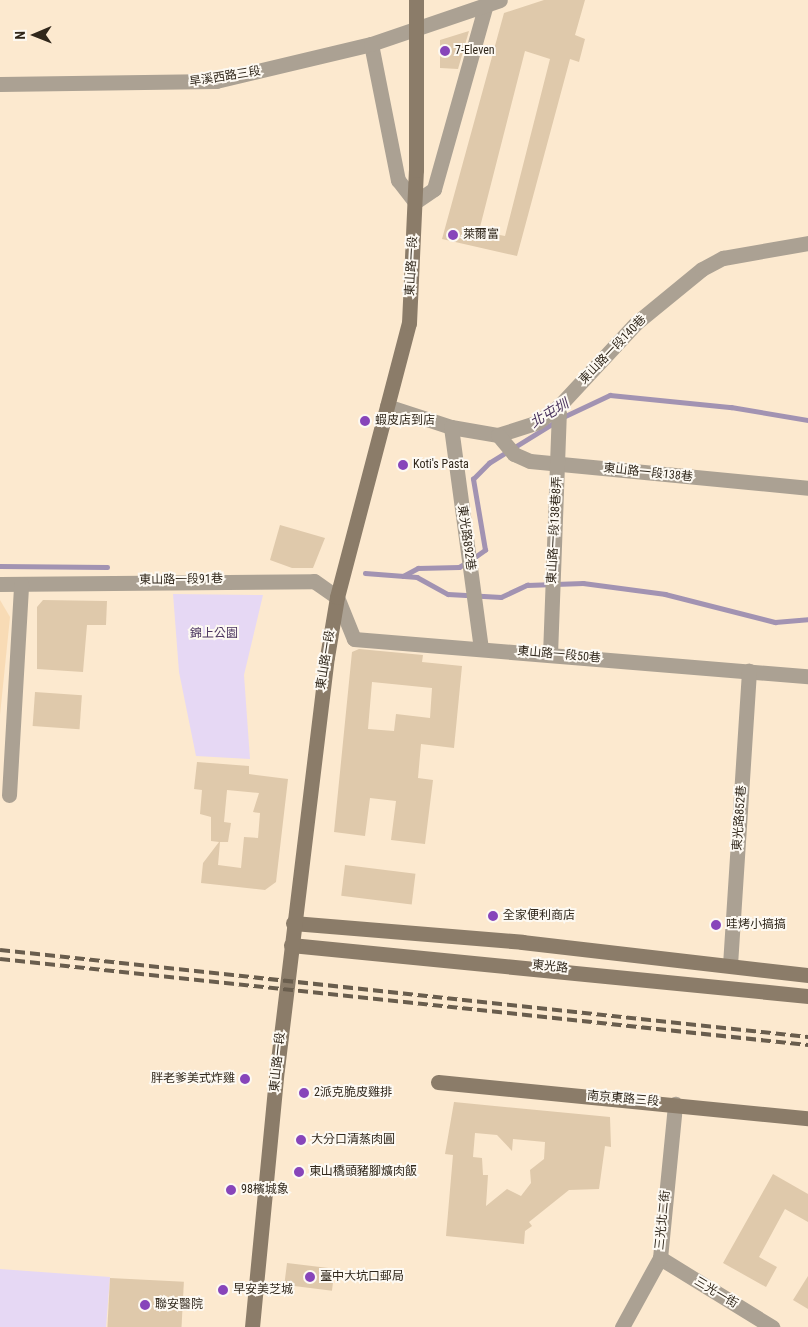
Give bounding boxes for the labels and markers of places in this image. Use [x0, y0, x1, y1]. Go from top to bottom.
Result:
place label: 7-Eleven [455, 44, 495, 58]
marker: 7-Eleven [439, 45, 451, 57]
place label: 萊爾富 [463, 228, 499, 242]
marker: 萊爾富 [447, 229, 459, 241]
place label: 蝦皮店到店 [375, 414, 435, 428]
marker: 蝦皮店到店 [359, 415, 371, 427]
place label: Koti's Pasta [413, 458, 469, 472]
marker: Koti's Pasta [397, 459, 409, 471]
place label: 全家便利商店 [503, 909, 575, 923]
marker: 全家便利商店 [487, 910, 499, 922]
place label: 哇烤小搞搞 [726, 918, 786, 932]
marker: 哇烤小搞搞 [710, 919, 722, 931]
place label: 胖老爹美式炸雞 [151, 1072, 235, 1086]
marker: 胖老爹美式炸雞 [239, 1073, 251, 1085]
place label: 2派克脆皮雞排 [314, 1086, 392, 1100]
marker: 2派克脆皮雞排 [298, 1087, 310, 1099]
place label: 大分口清蒸肉圓 [311, 1133, 395, 1147]
marker: 大分口清蒸肉圓 [295, 1134, 307, 1146]
place label: 東山橋頭豬腳爌肉飯 [309, 1165, 417, 1179]
marker: 東山橋頭豬腳爌肉飯 [293, 1166, 305, 1178]
place label: 98檳城象 [241, 1183, 289, 1197]
marker: 98檳城象 [225, 1184, 237, 1196]
place label: 臺中大坑口郵局 [320, 1270, 404, 1284]
marker: 臺中大坑口郵局 [304, 1271, 316, 1283]
place label: 早安美芝城 [233, 1283, 293, 1297]
marker: 早安美芝城 [217, 1284, 229, 1296]
place label: 聯安醫院 [155, 1298, 203, 1312]
marker: 聯安醫院 [139, 1299, 151, 1311]

